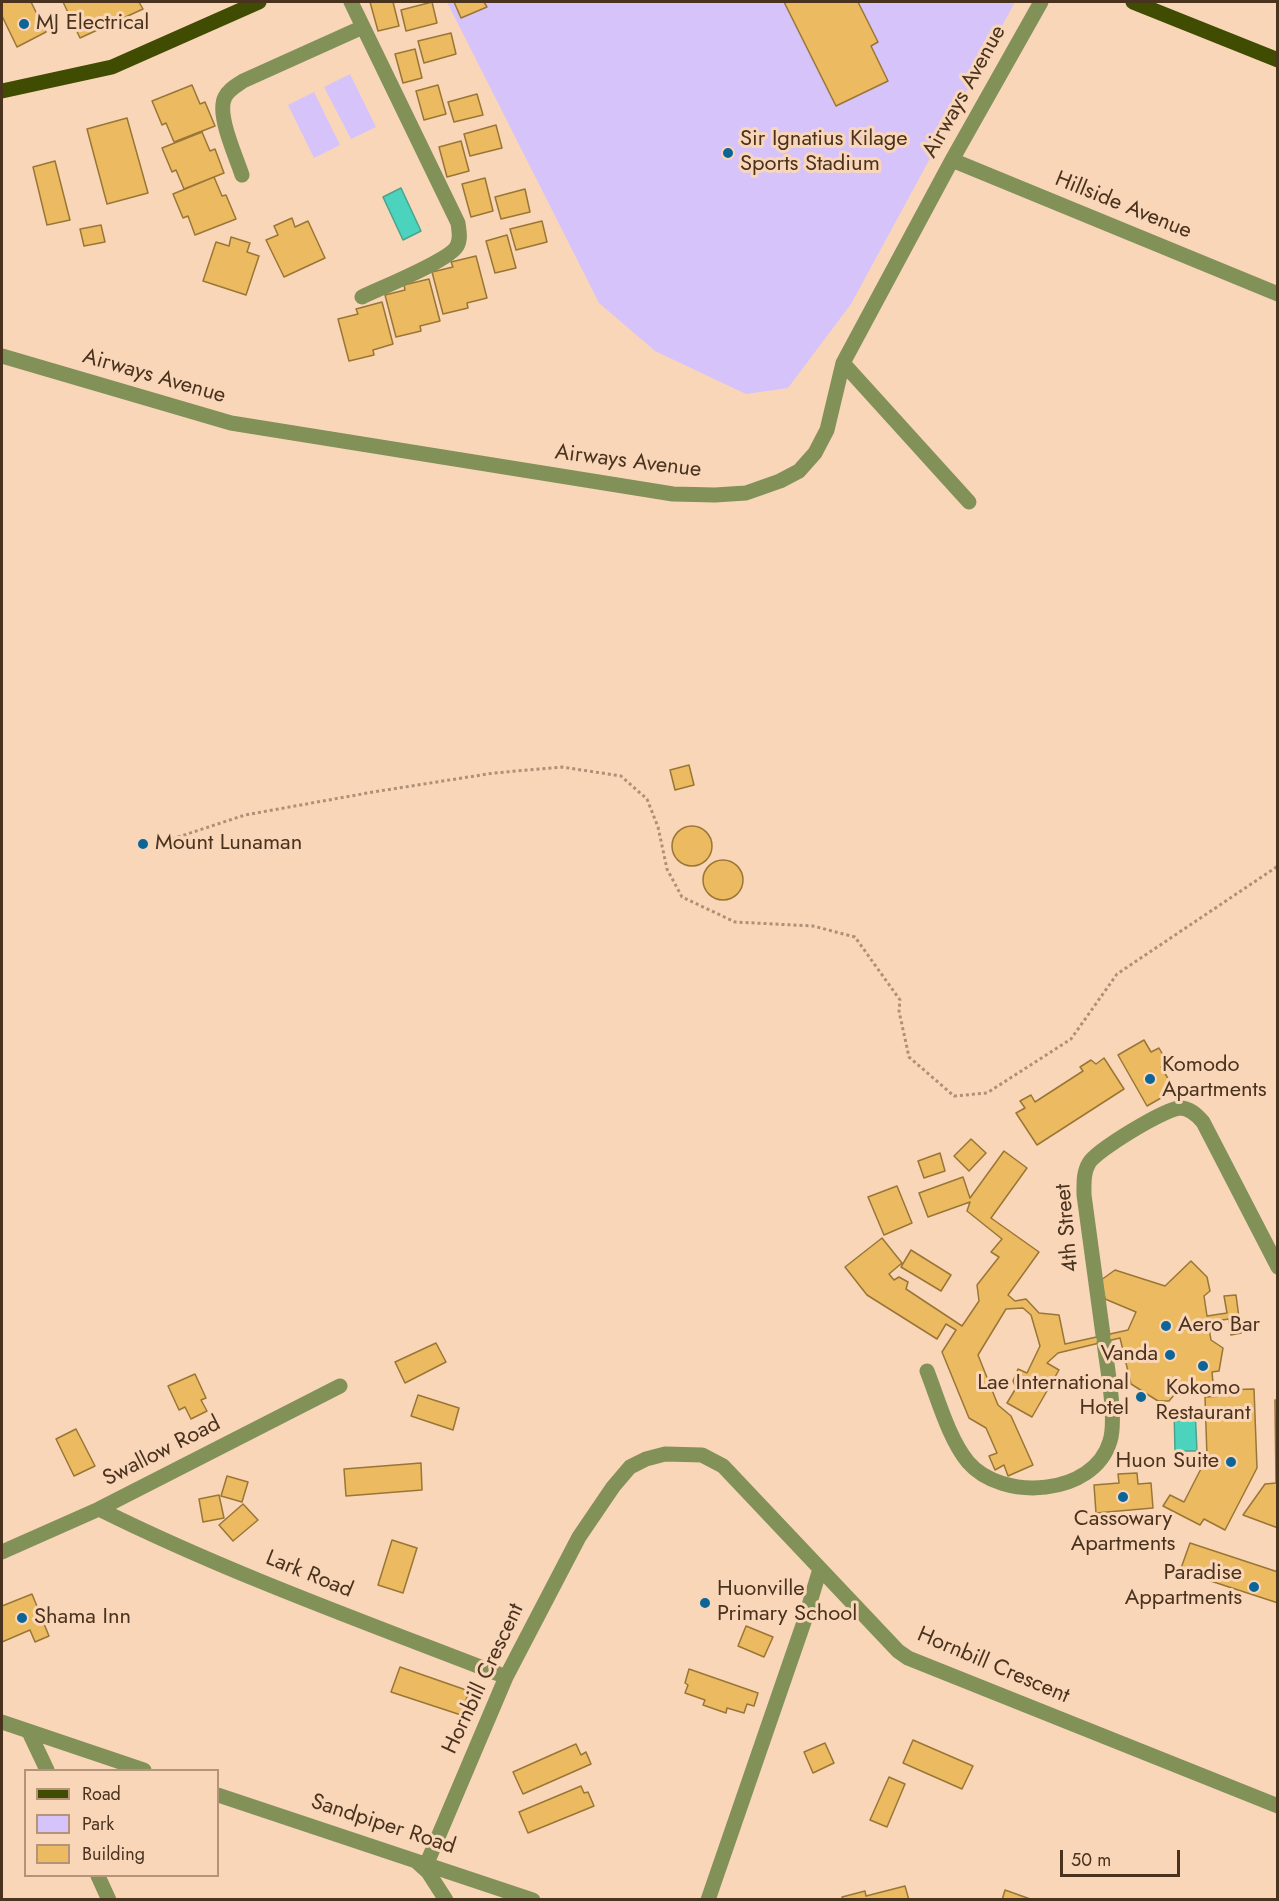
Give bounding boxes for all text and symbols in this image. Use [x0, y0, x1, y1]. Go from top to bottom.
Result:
place label: MJ Electrical [36, 11, 149, 37]
marker: MJ Electrical [17, 17, 31, 31]
street label: Airways Avenue [918, 21, 1012, 163]
place label: Sir Ignatius Kilage Sports Stadium [740, 127, 908, 178]
marker: Sir Ignatius Kilage Sports Stadium [721, 146, 735, 160]
street label: Hillside Avenue [1051, 167, 1195, 245]
street label: Airways Avenue [79, 344, 229, 410]
street label: Airways Avenue [553, 440, 703, 484]
place label: Mount Lunaman [155, 831, 302, 857]
marker: Mount Lunaman [136, 837, 150, 851]
place label: Komodo Apartments [1162, 1053, 1267, 1104]
marker: Komodo Apartments [1143, 1072, 1157, 1086]
street label: 4th Street [1051, 1183, 1085, 1273]
place label: Aero Bar [1178, 1313, 1260, 1339]
marker: Aero Bar [1159, 1319, 1173, 1333]
place label: Vanda [1100, 1342, 1158, 1368]
marker: Vanda [1163, 1348, 1177, 1362]
marker: Kokomo Restaurant [1196, 1359, 1210, 1373]
place label: Lae International Hotel [977, 1371, 1129, 1422]
place label: Kokomo Restaurant [1156, 1376, 1250, 1428]
marker: Lae International Hotel [1134, 1390, 1148, 1404]
street label: Swallow Road [99, 1411, 225, 1493]
place label: Huon Suite [1116, 1449, 1219, 1475]
marker: Huon Suite [1224, 1455, 1238, 1469]
marker: Cassowary Apartments [1116, 1490, 1130, 1504]
place label: Cassowary Apartments [1071, 1507, 1175, 1558]
street label: Lark Road [262, 1546, 356, 1604]
place label: Paradise Appartments [1125, 1561, 1242, 1612]
place label: Huonville Primary School [717, 1577, 857, 1628]
marker: Paradise Appartments [1247, 1580, 1261, 1594]
marker: Huonville Primary School [698, 1596, 712, 1610]
street label: Hornbill Crescent [438, 1600, 530, 1758]
place label: Shama Inn [34, 1605, 131, 1631]
marker: Shama Inn [15, 1611, 29, 1625]
street label: Hornbill Crescent [913, 1622, 1073, 1710]
legend [24, 1769, 219, 1877]
text: Road [82, 1781, 121, 1807]
street label: Sandpiper Road [307, 1789, 459, 1861]
text: Park [82, 1811, 114, 1837]
scale bar [1063, 1838, 1183, 1876]
text: Building [82, 1841, 145, 1867]
text: 50 m [1071, 1847, 1111, 1873]

